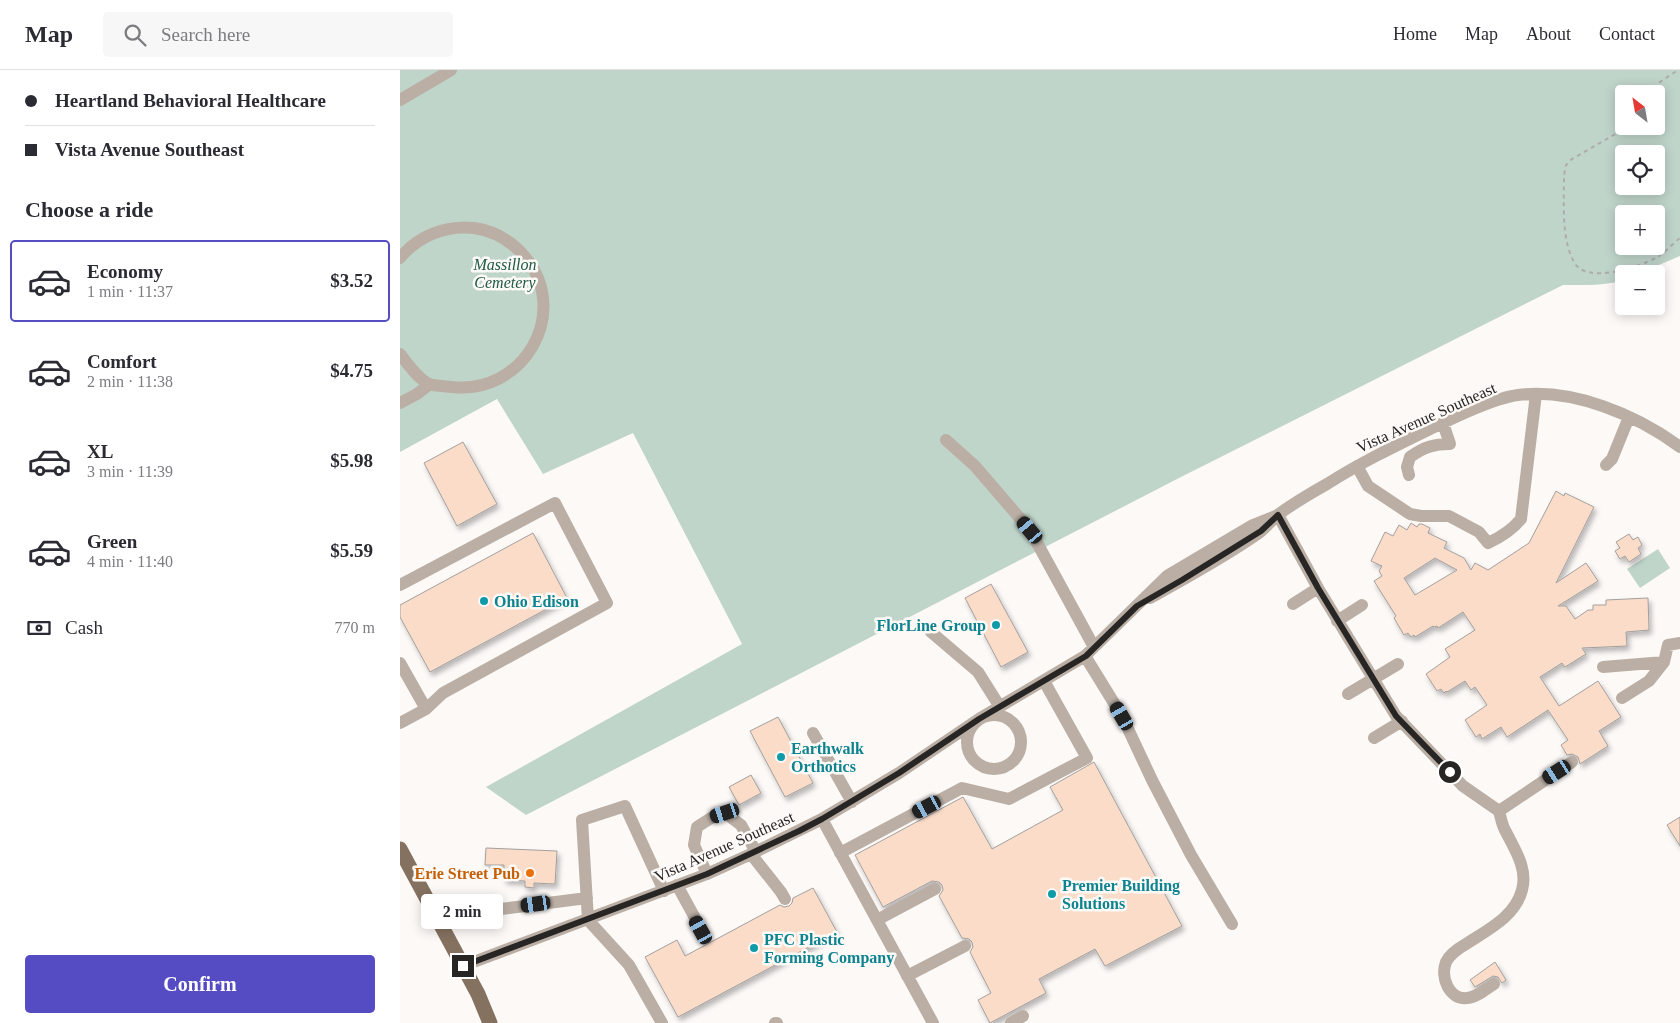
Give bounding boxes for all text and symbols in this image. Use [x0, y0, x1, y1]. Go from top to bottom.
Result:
search box [103, 12, 453, 57]
text: Map [25, 21, 73, 47]
icon: search [121, 21, 149, 49]
text: Search here [161, 24, 250, 45]
text: Home [1393, 24, 1437, 44]
text: Map [1465, 24, 1498, 44]
text: About [1526, 24, 1571, 44]
text: Contact [1599, 24, 1655, 44]
north arrow [1615, 85, 1665, 135]
map controls [1615, 85, 1665, 315]
text: Heartland Behavioral Healthcare [55, 90, 326, 111]
text: Vista Avenue Southeast [55, 139, 244, 160]
button: locate [1615, 145, 1665, 195]
text: Choose a ride [25, 197, 153, 222]
button: + [1615, 205, 1665, 255]
park label: Massillon Cemetery [472, 256, 537, 292]
icon: car [27, 259, 72, 304]
text: Economy [87, 261, 163, 282]
button: − [1615, 265, 1665, 315]
text: $3.52 [330, 270, 373, 291]
text: 1 min · 11:37 [87, 283, 173, 300]
icon: car [27, 349, 72, 394]
text: Comfort [87, 351, 157, 372]
text: $4.75 [330, 360, 373, 381]
text: 2 min · 11:38 [87, 373, 173, 390]
street label: Vista Avenue Southeast [1354, 379, 1499, 456]
icon: car [27, 439, 72, 484]
text: XL [87, 441, 113, 462]
text: $5.98 [330, 450, 373, 471]
text: 3 min · 11:39 [87, 463, 173, 480]
car [1014, 514, 1045, 546]
icon: car [27, 529, 72, 574]
text: Green [87, 531, 137, 552]
text: $5.59 [330, 540, 373, 561]
text: 4 min · 11:40 [87, 553, 173, 570]
place label: Ohio Edison [494, 593, 579, 610]
marker: Ohio Edison [478, 595, 490, 607]
icon: cash [25, 614, 53, 642]
text: Cash [65, 617, 103, 638]
place label: FlorLine Group [877, 617, 986, 635]
text: 770 m [335, 619, 375, 636]
marker: FlorLine Group [990, 619, 1002, 631]
car [1108, 699, 1135, 733]
place label: Earthwalk Orthotics [791, 740, 864, 775]
marker: Earthwalk Orthotics [775, 751, 787, 763]
car [1540, 758, 1573, 786]
route start [1439, 761, 1461, 783]
car [910, 793, 943, 821]
car [708, 801, 741, 825]
street label: Vista Avenue Southeast [652, 808, 797, 885]
place label: Erie Street Pub [415, 865, 520, 882]
marker: Erie Street Pub [524, 867, 536, 879]
place label: Premier Building Solutions [1062, 877, 1180, 912]
marker: Premier Building Solutions [1046, 888, 1058, 900]
callout: 2 min [422, 894, 504, 928]
car [520, 894, 551, 914]
text: 2 min [443, 903, 481, 920]
car [687, 913, 714, 947]
place label: PFC Plastic Forming Company [764, 931, 894, 967]
marker: PFC Plastic Forming Company [748, 942, 760, 954]
button: Confirm [25, 955, 375, 1013]
route end [452, 955, 474, 977]

